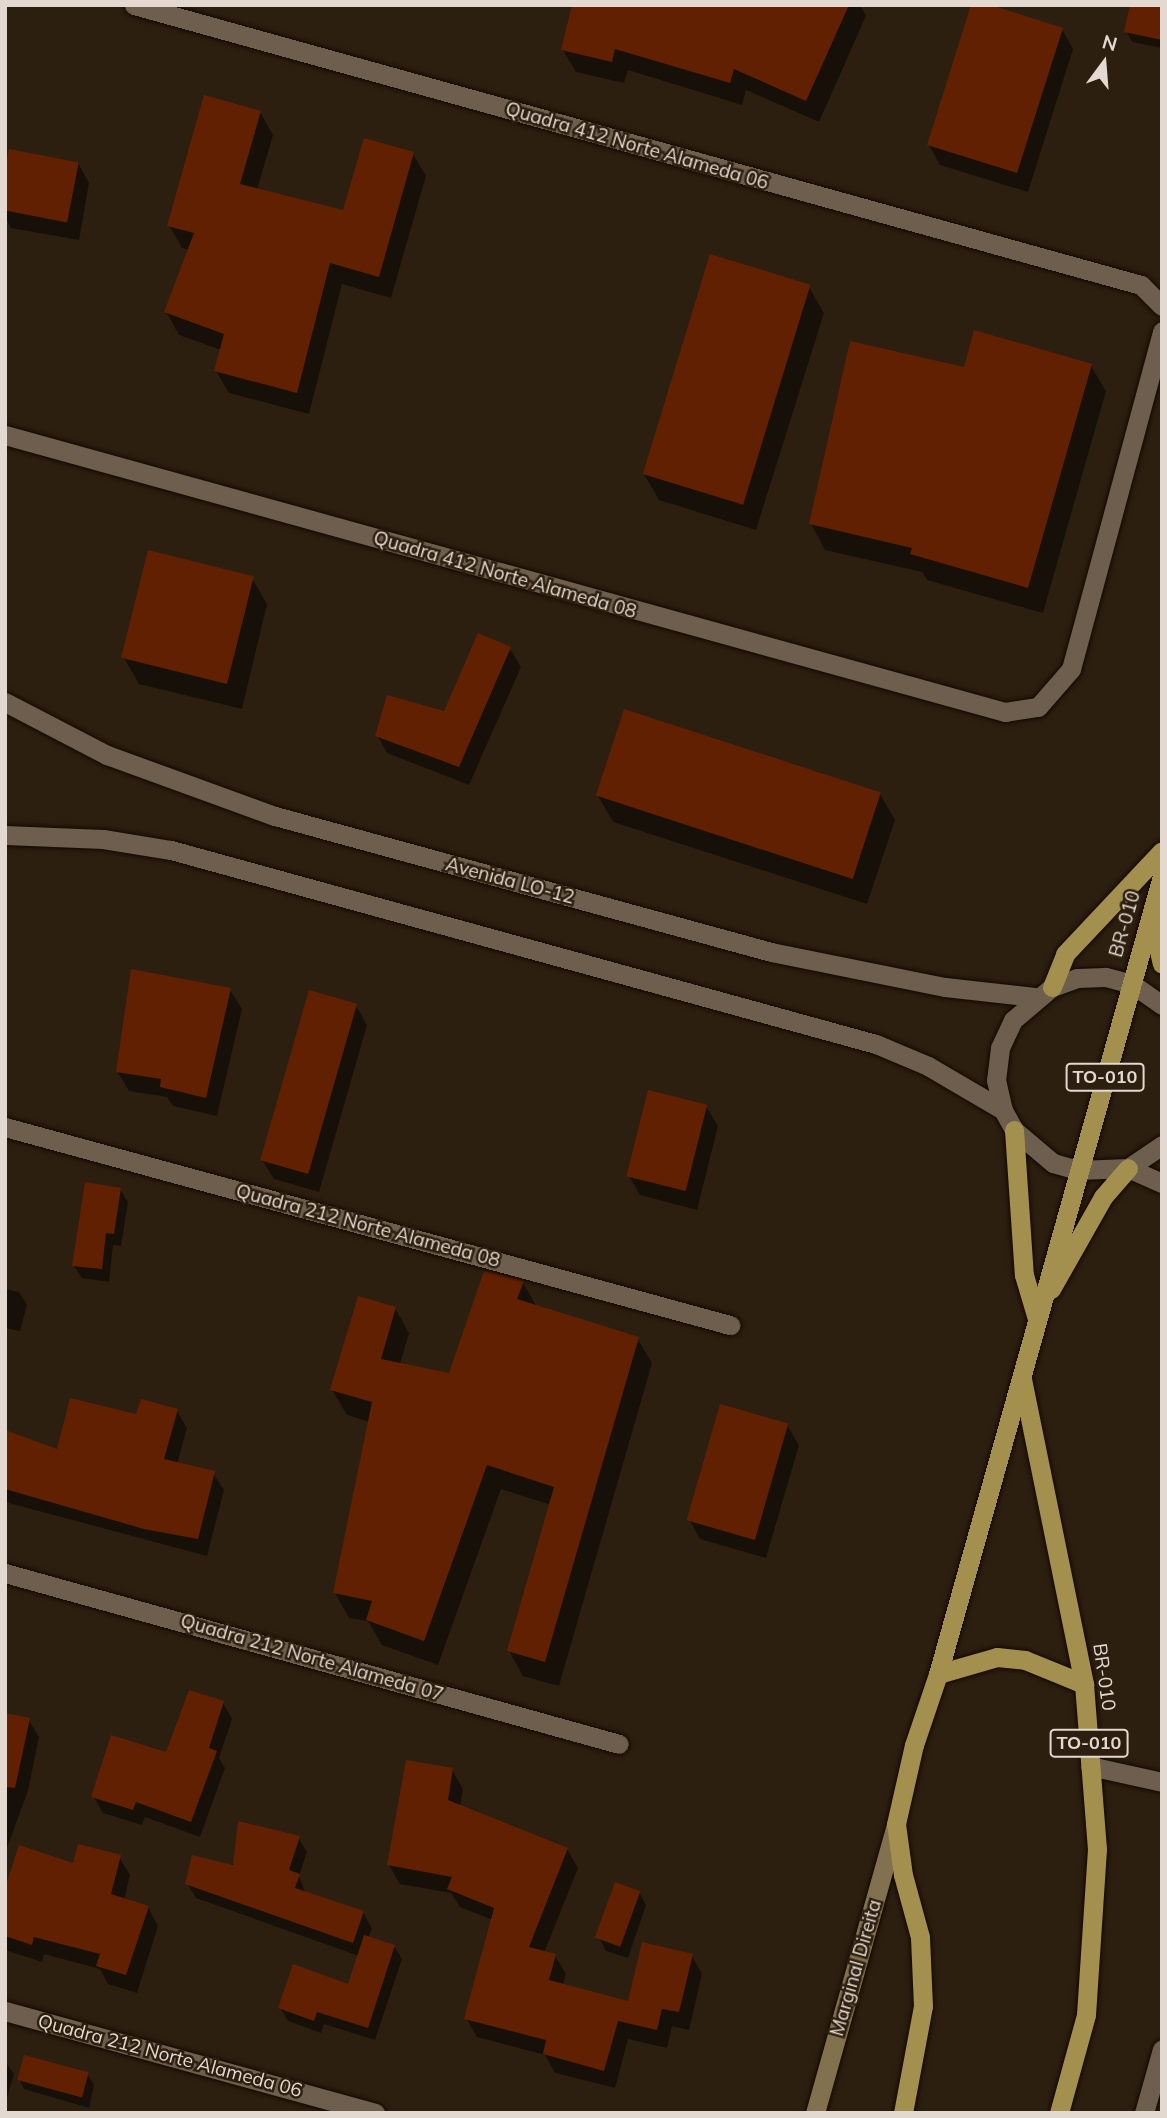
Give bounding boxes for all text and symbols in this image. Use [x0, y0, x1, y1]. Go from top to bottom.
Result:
north arrow [1069, 28, 1139, 98]
text: N [1100, 29, 1120, 56]
street label: Quadra 412 Norte Alameda 06 [503, 97, 771, 195]
street label: Quadra 412 Norte Alameda 08 [371, 526, 639, 624]
street label: Avenida LO-12 [443, 853, 577, 909]
street label: BR-010 [1105, 888, 1145, 960]
road number: TO-010 [1065, 1062, 1145, 1092]
street label: Quadra 212 Norte Alameda 08 [233, 1180, 503, 1272]
street label: Quadra 212 Norte Alameda 07 [178, 1609, 446, 1707]
street label: BR-010 [1088, 1642, 1120, 1712]
road number: TO-010 [1049, 1728, 1129, 1758]
street label: Marginal Direita [826, 1897, 886, 2039]
street label: Quadra 212 Norte Alameda 06 [35, 2010, 305, 2102]

